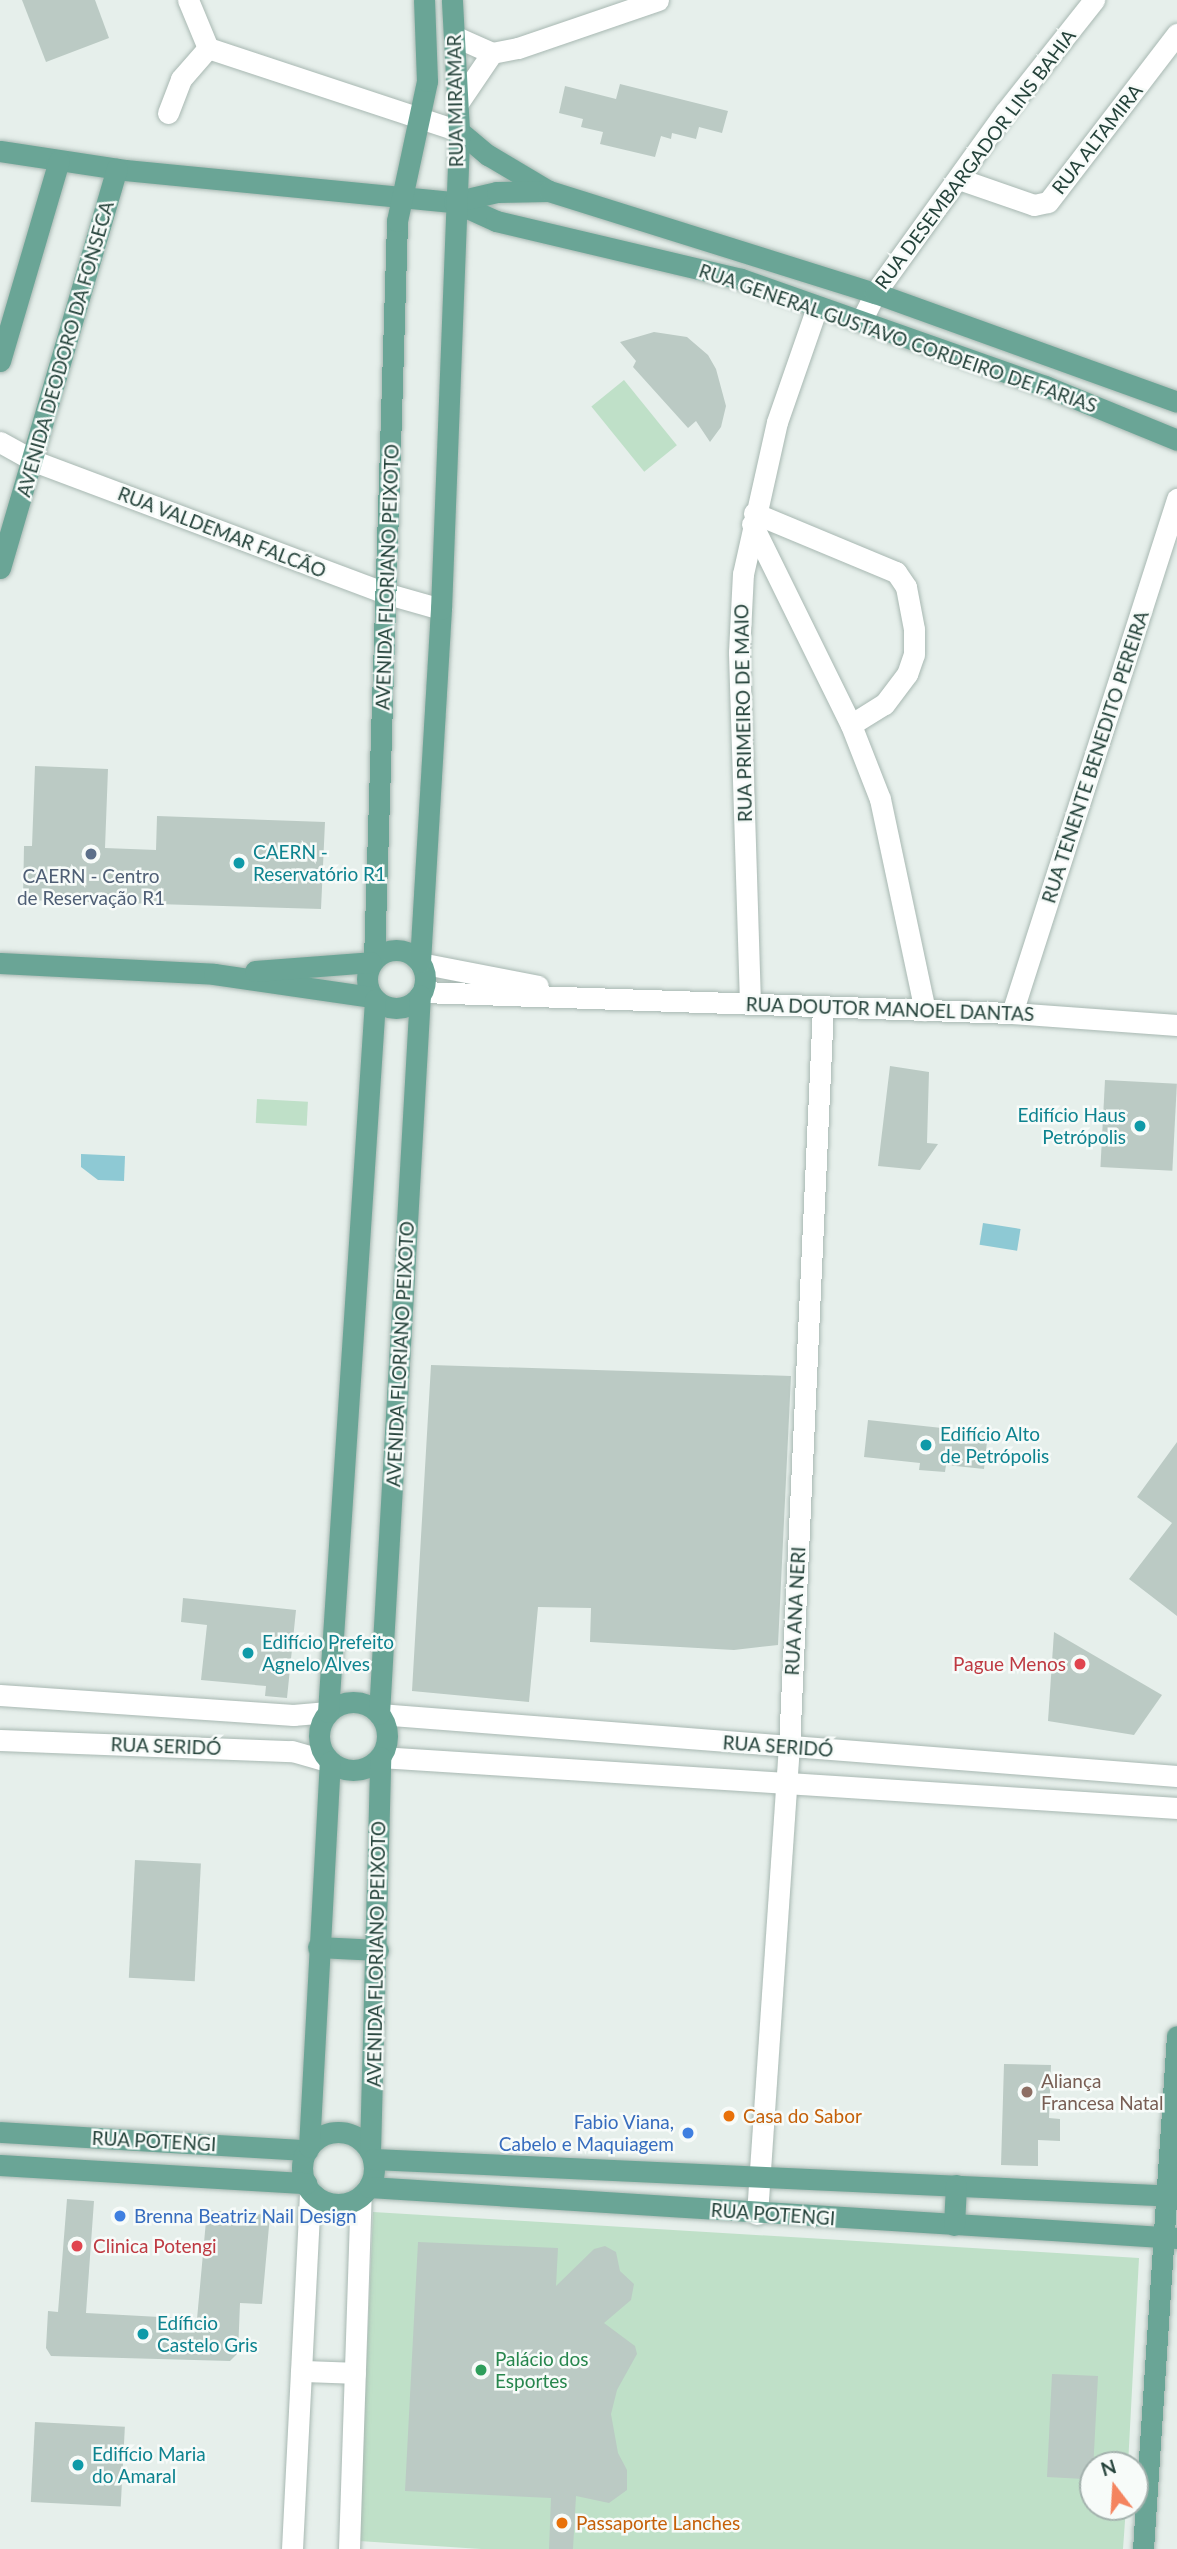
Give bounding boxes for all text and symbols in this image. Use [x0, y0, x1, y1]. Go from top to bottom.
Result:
street label: RUA DESEMBARGADOR LINS BAHIA [870, 24, 1080, 294]
street label: RUA MIRAMAR [442, 34, 468, 168]
street label: RUA ALTAMIRA [1047, 79, 1147, 199]
street label: AVENIDA DEODORO DA FONSECA [12, 198, 118, 500]
street label: RUA GENERAL GUSTAVO CORDEIRO DE FARIAS [695, 259, 1101, 417]
street label: AVENIDA FLORIANO PEIXOTO [371, 443, 403, 711]
street label: RUA VALDEMAR FALCÃO [114, 482, 330, 582]
street label: RUA PRIMEIRO DE MAIO [730, 603, 756, 823]
street label: RUA TENENTE BENEDITO PEREIRA [1037, 607, 1153, 907]
place label: CAERN - Reservatório R1 [253, 841, 386, 885]
marker: CAERN - Centro de Reservação R1 [83, 846, 99, 862]
marker: CAERN - Reservatório R1 [231, 855, 247, 871]
place label: CAERN - Centro de Reservação R1 [17, 865, 165, 909]
street label: RUA DOUTOR MANOEL DANTAS [745, 993, 1035, 1025]
place label: Edifício Haus Petrópolis [1018, 1104, 1126, 1148]
marker: Edifício Haus Petrópolis [1132, 1118, 1148, 1134]
street label: AVENIDA FLORIANO PEIXOTO [382, 1220, 418, 1488]
place label: Edifício Alto de Petrópolis [940, 1423, 1049, 1467]
marker: Edifício Alto de Petrópolis [918, 1437, 934, 1453]
street label: RUA ANA NERI [780, 1545, 810, 1677]
place label: Edifício Prefeito Agnelo Alves [262, 1631, 394, 1675]
marker: Edifício Prefeito Agnelo Alves [240, 1645, 256, 1661]
place label: Pague Menos [953, 1653, 1066, 1675]
marker: Pague Menos [1072, 1656, 1088, 1672]
street label: RUA SERIDÓ [722, 1731, 834, 1761]
street label: RUA SERIDÓ [110, 1733, 222, 1759]
street label: AVENIDA FLORIANO PEIXOTO [362, 1820, 390, 2088]
place label: Aliança Francesa Natal [1041, 2070, 1163, 2114]
marker: Aliança Francesa Natal [1019, 2084, 1035, 2100]
place label: Casa do Sabor [743, 2105, 862, 2127]
marker: Casa do Sabor [721, 2108, 737, 2124]
place label: Fabio Viana, Cabelo e Maquiagem [499, 2111, 674, 2155]
marker: Fabio Viana, Cabelo e Maquiagem [680, 2125, 696, 2141]
street label: RUA POTENGI [91, 2126, 217, 2156]
street label: RUA POTENGI [710, 2198, 836, 2230]
place label: Brenna Beatriz Nail Design [134, 2205, 357, 2227]
marker: Brenna Beatriz Nail Design [112, 2208, 128, 2224]
place label: Clinica Potengi [93, 2235, 217, 2257]
marker: Clinica Potengi [67, 2236, 87, 2256]
place label: Edíficio Castelo Gris [157, 2312, 258, 2356]
marker: Edíficio Castelo Gris [135, 2326, 151, 2342]
place label: Palácio dos Esportes [495, 2348, 588, 2392]
marker: Palácio dos Esportes [473, 2362, 489, 2378]
place label: Edifício Maria do Amaral [92, 2443, 206, 2487]
north arrow [1079, 2451, 1149, 2521]
text: N [1098, 2454, 1119, 2480]
marker: Edifício Maria do Amaral [70, 2457, 86, 2473]
place label: Passaporte Lanches [576, 2512, 740, 2534]
marker: Passaporte Lanches [554, 2515, 570, 2531]

